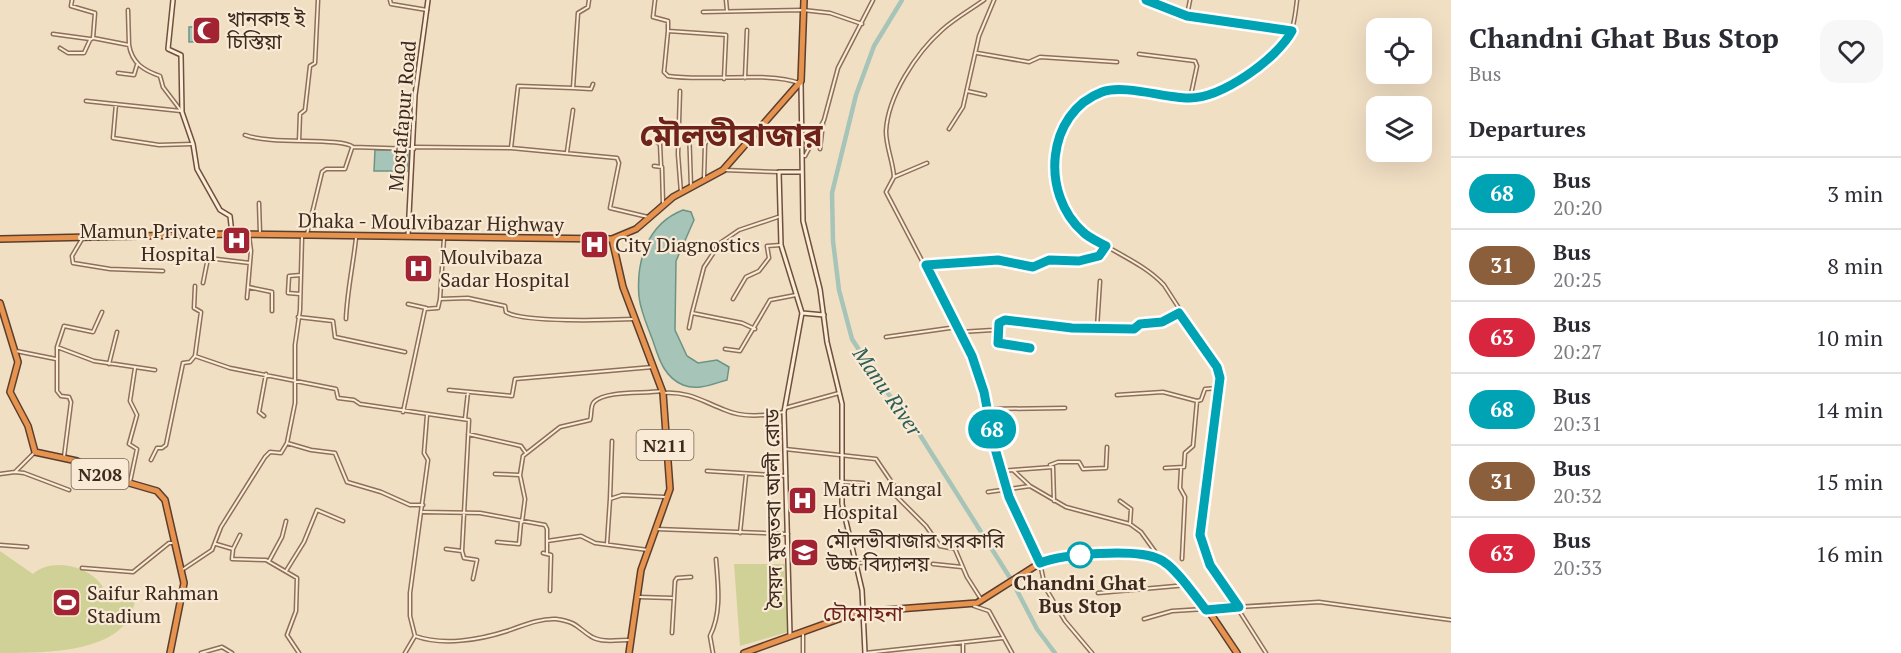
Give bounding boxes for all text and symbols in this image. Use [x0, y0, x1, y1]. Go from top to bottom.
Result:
place label: খানকাহ ই চিস্তিয়া [226, 5, 306, 55]
mosque icon: খানকাহ ই চিস্তিয়া [190, 14, 222, 46]
map controls [1366, 18, 1432, 162]
button: locate [1366, 18, 1432, 84]
text: Chandni Ghat Bus Stop [1469, 19, 1779, 56]
button: heart [1820, 20, 1883, 83]
street label: Mostafapur Road [382, 39, 422, 193]
text: Bus [1469, 60, 1501, 87]
button: layers [1366, 96, 1432, 162]
district label: মৌলভীবাজার [639, 113, 823, 155]
text: Departures [1469, 114, 1586, 143]
text: Bus [1553, 165, 1591, 194]
text: 68 [1490, 179, 1514, 207]
text: 3 min [1827, 179, 1883, 208]
text: 20:20 [1553, 194, 1602, 221]
street label: Dhaka - Moulvibazar Highway [298, 206, 565, 238]
place label: Mamun Private Hospital [80, 217, 216, 267]
hospital icon: Mamun Private Hospital [221, 225, 253, 257]
hospital icon: City Diagnostics [578, 228, 610, 260]
place label: City Diagnostics [615, 231, 760, 258]
text: Bus [1553, 237, 1591, 266]
place label: Moulvibaza Sadar Hospital [440, 243, 570, 293]
text: 31 [1490, 251, 1514, 279]
text: 8 min [1827, 251, 1883, 280]
hospital icon: Moulvibaza Sadar Hospital [403, 252, 435, 284]
text: 20:25 [1553, 266, 1602, 293]
text: Bus [1553, 309, 1591, 338]
text: 63 [1490, 323, 1514, 351]
text: 10 min [1816, 323, 1883, 352]
text: 20:27 [1553, 338, 1602, 365]
water label: Manu River [846, 340, 930, 442]
text: Bus [1553, 381, 1591, 410]
text: 68 [1490, 395, 1514, 423]
text: 14 min [1816, 395, 1883, 424]
street label: সৈয়দ মুজতবা আলী রোড [758, 408, 788, 610]
line badge: 68 [965, 410, 1019, 448]
text: 20:31 [1553, 410, 1602, 437]
text: 68 [980, 415, 1004, 443]
road number: N211 [636, 430, 694, 460]
text: Bus [1553, 453, 1591, 482]
road number: N208 [72, 459, 128, 489]
text: 31 [1490, 467, 1514, 495]
text: 15 min [1816, 467, 1883, 496]
place label: Matri Mangal Hospital [823, 475, 942, 525]
text: 20:32 [1553, 482, 1602, 509]
hospital icon: Matri Mangal Hospital [786, 484, 818, 516]
text: Bus [1553, 525, 1591, 554]
place label: মৌলভীবাজার সরকারি উচ্চ বিদ্যালয় [825, 527, 1005, 577]
school or university icon: মৌলভীবাজার সরকারি উচ্চ বিদ্যালয় [789, 536, 821, 568]
text: 63 [1490, 539, 1514, 567]
text: 16 min [1816, 539, 1883, 568]
marker: Chandni Ghat Bus Stop [1067, 542, 1093, 568]
text: 20:33 [1553, 554, 1602, 581]
place label: Chandni Ghat Bus Stop [1014, 569, 1146, 619]
place label: Saifur Rahman Stadium [87, 579, 219, 629]
sports icon: Saifur Rahman Stadium [50, 587, 82, 619]
district label: চৌমোহনা [823, 599, 903, 627]

